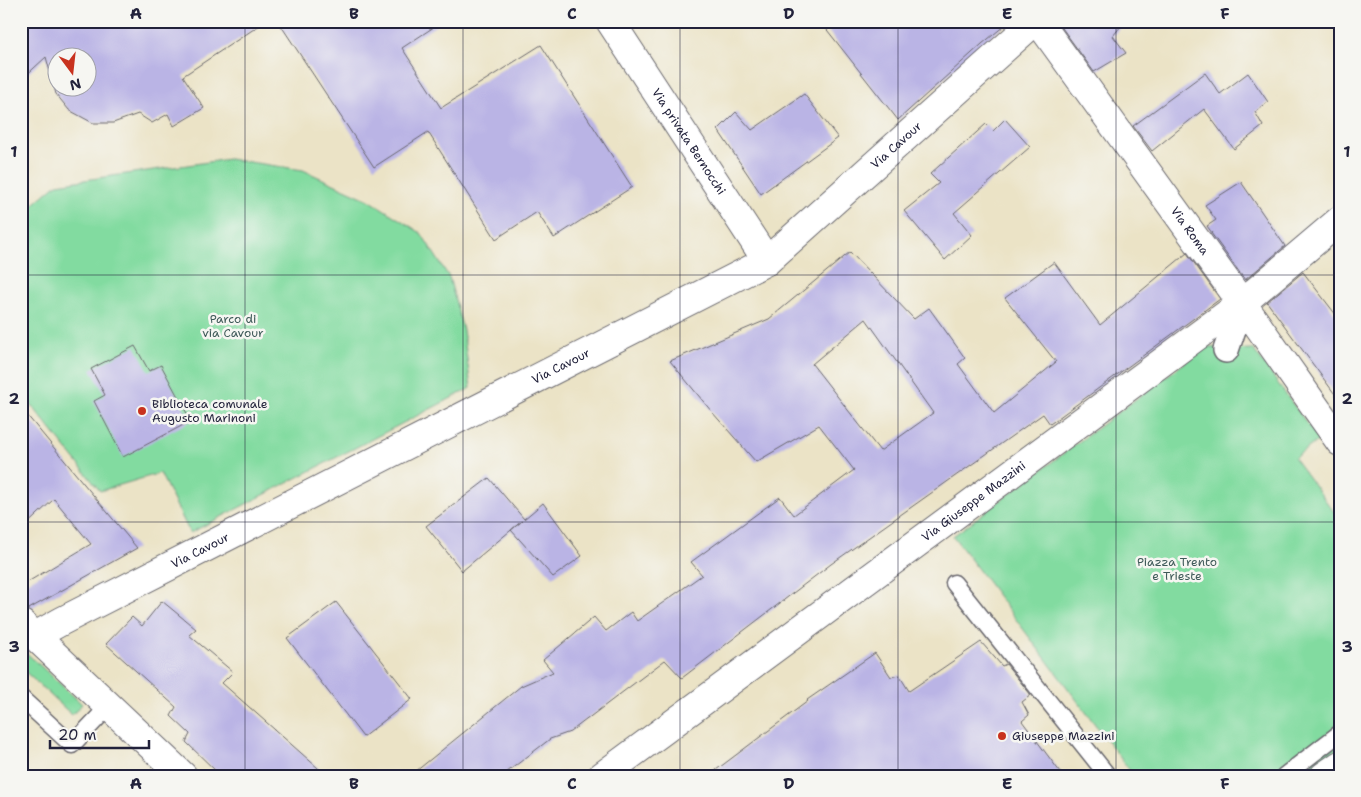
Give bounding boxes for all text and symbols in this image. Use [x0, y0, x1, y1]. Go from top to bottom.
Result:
text: A [130, 3, 142, 24]
text: B [349, 3, 359, 24]
text: C [567, 3, 577, 24]
text: D [783, 3, 795, 24]
text: E [1002, 3, 1012, 24]
text: F [1220, 3, 1230, 24]
north arrow [48, 48, 98, 98]
text: N [68, 74, 83, 95]
street label: Via privata Bernocchi [648, 85, 729, 198]
street label: Via Cavour [867, 118, 925, 172]
text: 1 [10, 141, 18, 162]
text: 1 [1343, 141, 1351, 162]
street label: Via Roma [1167, 204, 1213, 259]
park label: Parco di via Cavour [202, 311, 264, 341]
street label: Via Cavour [529, 345, 593, 388]
text: 2 [8, 388, 20, 409]
text: 2 [1341, 388, 1353, 409]
place label: Biblioteca comunale Augusto Marinoni [152, 396, 268, 426]
marker: Biblioteca comunale Augusto Marinoni [136, 405, 148, 417]
street label: Via Giuseppe Mazzini [918, 458, 1029, 545]
street label: Via Cavour [168, 529, 232, 572]
park label: Piazza Trento e Trieste [1137, 554, 1217, 584]
text: 3 [8, 636, 20, 657]
text: 3 [1341, 636, 1353, 657]
scale bar [50, 717, 149, 749]
text: 20 m [58, 725, 97, 745]
place label: Giuseppe Mazzini [1012, 728, 1115, 744]
marker: Giuseppe Mazzini [996, 730, 1008, 742]
text: A [130, 773, 142, 794]
text: B [349, 773, 359, 794]
text: C [567, 773, 577, 794]
text: D [783, 773, 795, 794]
text: E [1002, 773, 1012, 794]
text: F [1220, 773, 1230, 794]

